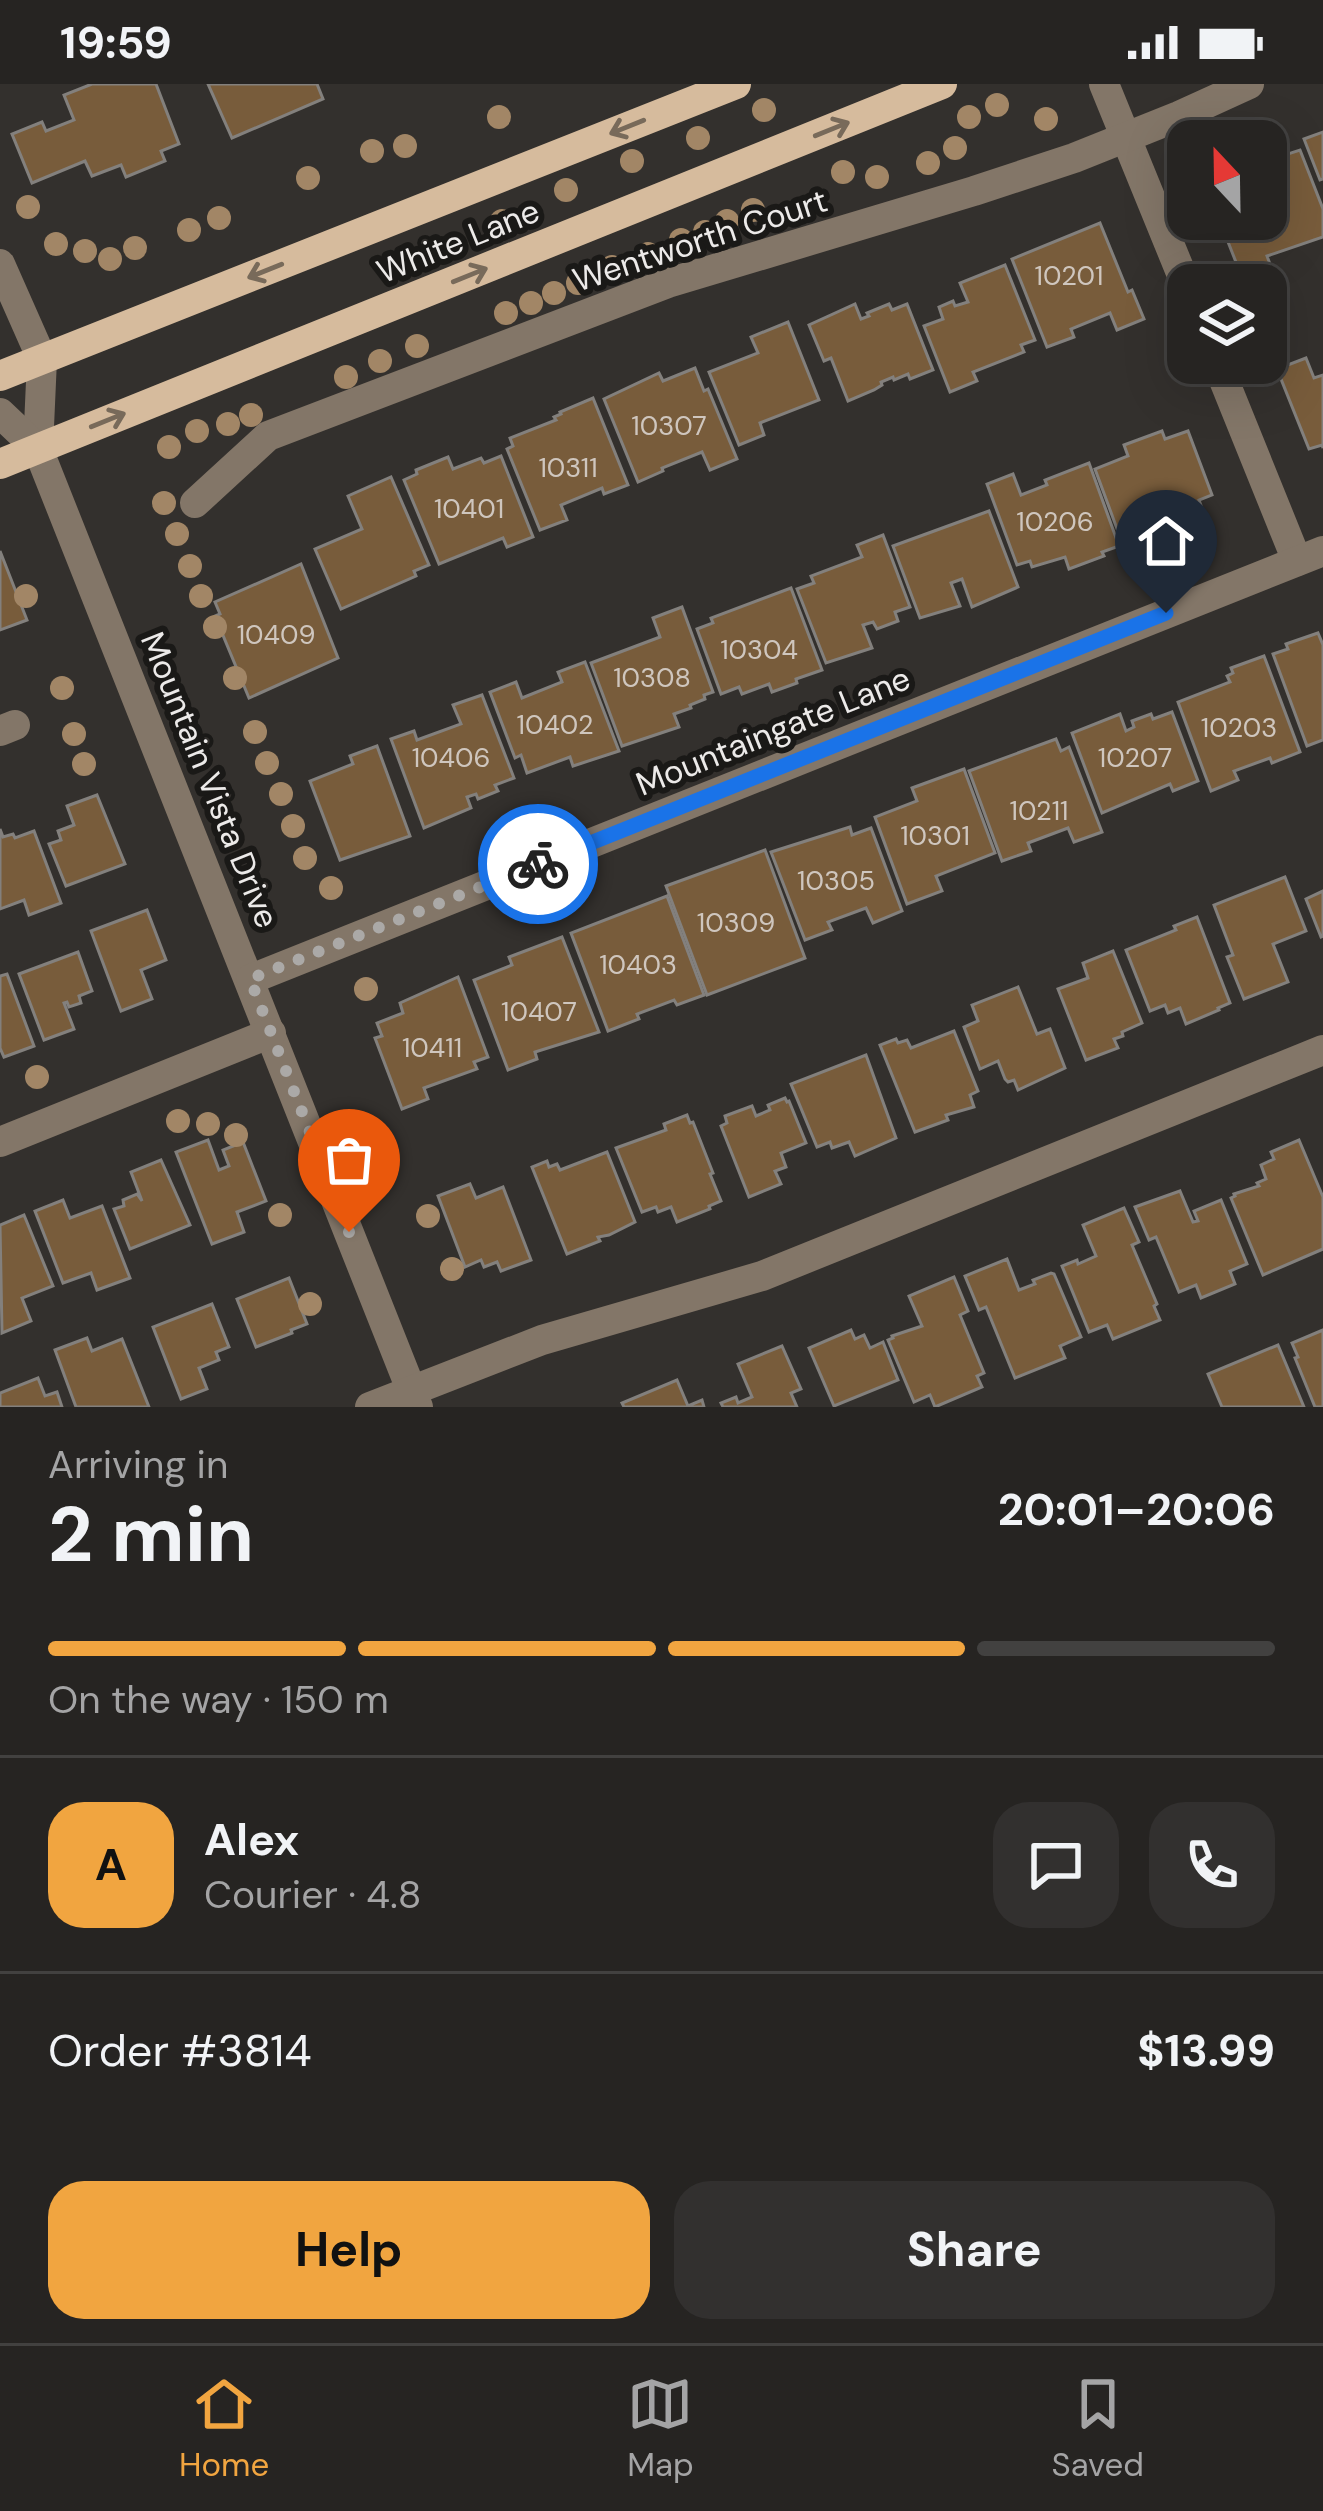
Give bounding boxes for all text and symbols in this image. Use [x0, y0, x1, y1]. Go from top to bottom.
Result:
text: 19:59 [60, 13, 172, 72]
one-way arrow [812, 116, 849, 138]
one-way arrow [609, 118, 646, 139]
north arrow [1167, 120, 1287, 240]
map controls [1167, 120, 1287, 384]
street label: Wentworth Court [567, 179, 833, 301]
street label: White Lane [370, 189, 546, 293]
house number: 10201 [1035, 258, 1103, 293]
one-way arrow [247, 262, 284, 283]
one-way arrow [451, 262, 488, 284]
button: layers [1167, 264, 1287, 384]
one-way arrow [89, 408, 126, 430]
house number: 10307 [631, 408, 707, 443]
house number: 10311 [538, 450, 598, 485]
pin [1115, 490, 1217, 613]
house number: 10401 [434, 491, 504, 526]
house number: 10206 [1016, 504, 1094, 539]
icon: home [1133, 508, 1199, 574]
house number: 10409 [237, 617, 315, 652]
street label: Mountain Vista Drive [131, 626, 289, 934]
house number: 10304 [720, 632, 798, 667]
street label: Mountaingate Lane [630, 656, 916, 806]
house number: 10308 [613, 660, 691, 695]
house number: 10402 [516, 707, 594, 742]
house number: 10203 [1201, 710, 1277, 745]
house number: 10406 [412, 740, 490, 775]
house number: 10207 [1098, 740, 1172, 775]
house number: 10211 [1009, 793, 1069, 828]
courier [478, 804, 598, 924]
house number: 10301 [900, 818, 970, 853]
icon: bike [505, 831, 571, 897]
house number: 10305 [797, 863, 875, 898]
house number: 10309 [697, 905, 775, 940]
house number: 10403 [599, 947, 677, 982]
house number: 10407 [501, 994, 577, 1029]
house number: 10411 [402, 1030, 462, 1065]
pin [298, 1109, 400, 1232]
icon: bag [316, 1127, 382, 1193]
text: Arriving in [48, 1439, 228, 1490]
text: 20:01–20:06 [998, 1480, 1275, 1539]
text: 2 min [48, 1484, 254, 1585]
text: On the way · 150 m [48, 1674, 389, 1725]
button: chat [993, 1802, 1119, 1928]
button: phone [1149, 1802, 1275, 1928]
text: Alex [204, 1810, 299, 1869]
text: A [95, 1835, 127, 1894]
text: Courier · 4.8 [204, 1869, 421, 1920]
text: Order #3814 [48, 2021, 312, 2080]
text: $13.99 [1137, 2021, 1275, 2080]
button: Help [48, 2181, 650, 2319]
button: Share [674, 2181, 1275, 2319]
tab: Home [179, 2371, 269, 2486]
tab: Map [627, 2371, 694, 2486]
tab: Saved [1052, 2371, 1144, 2486]

